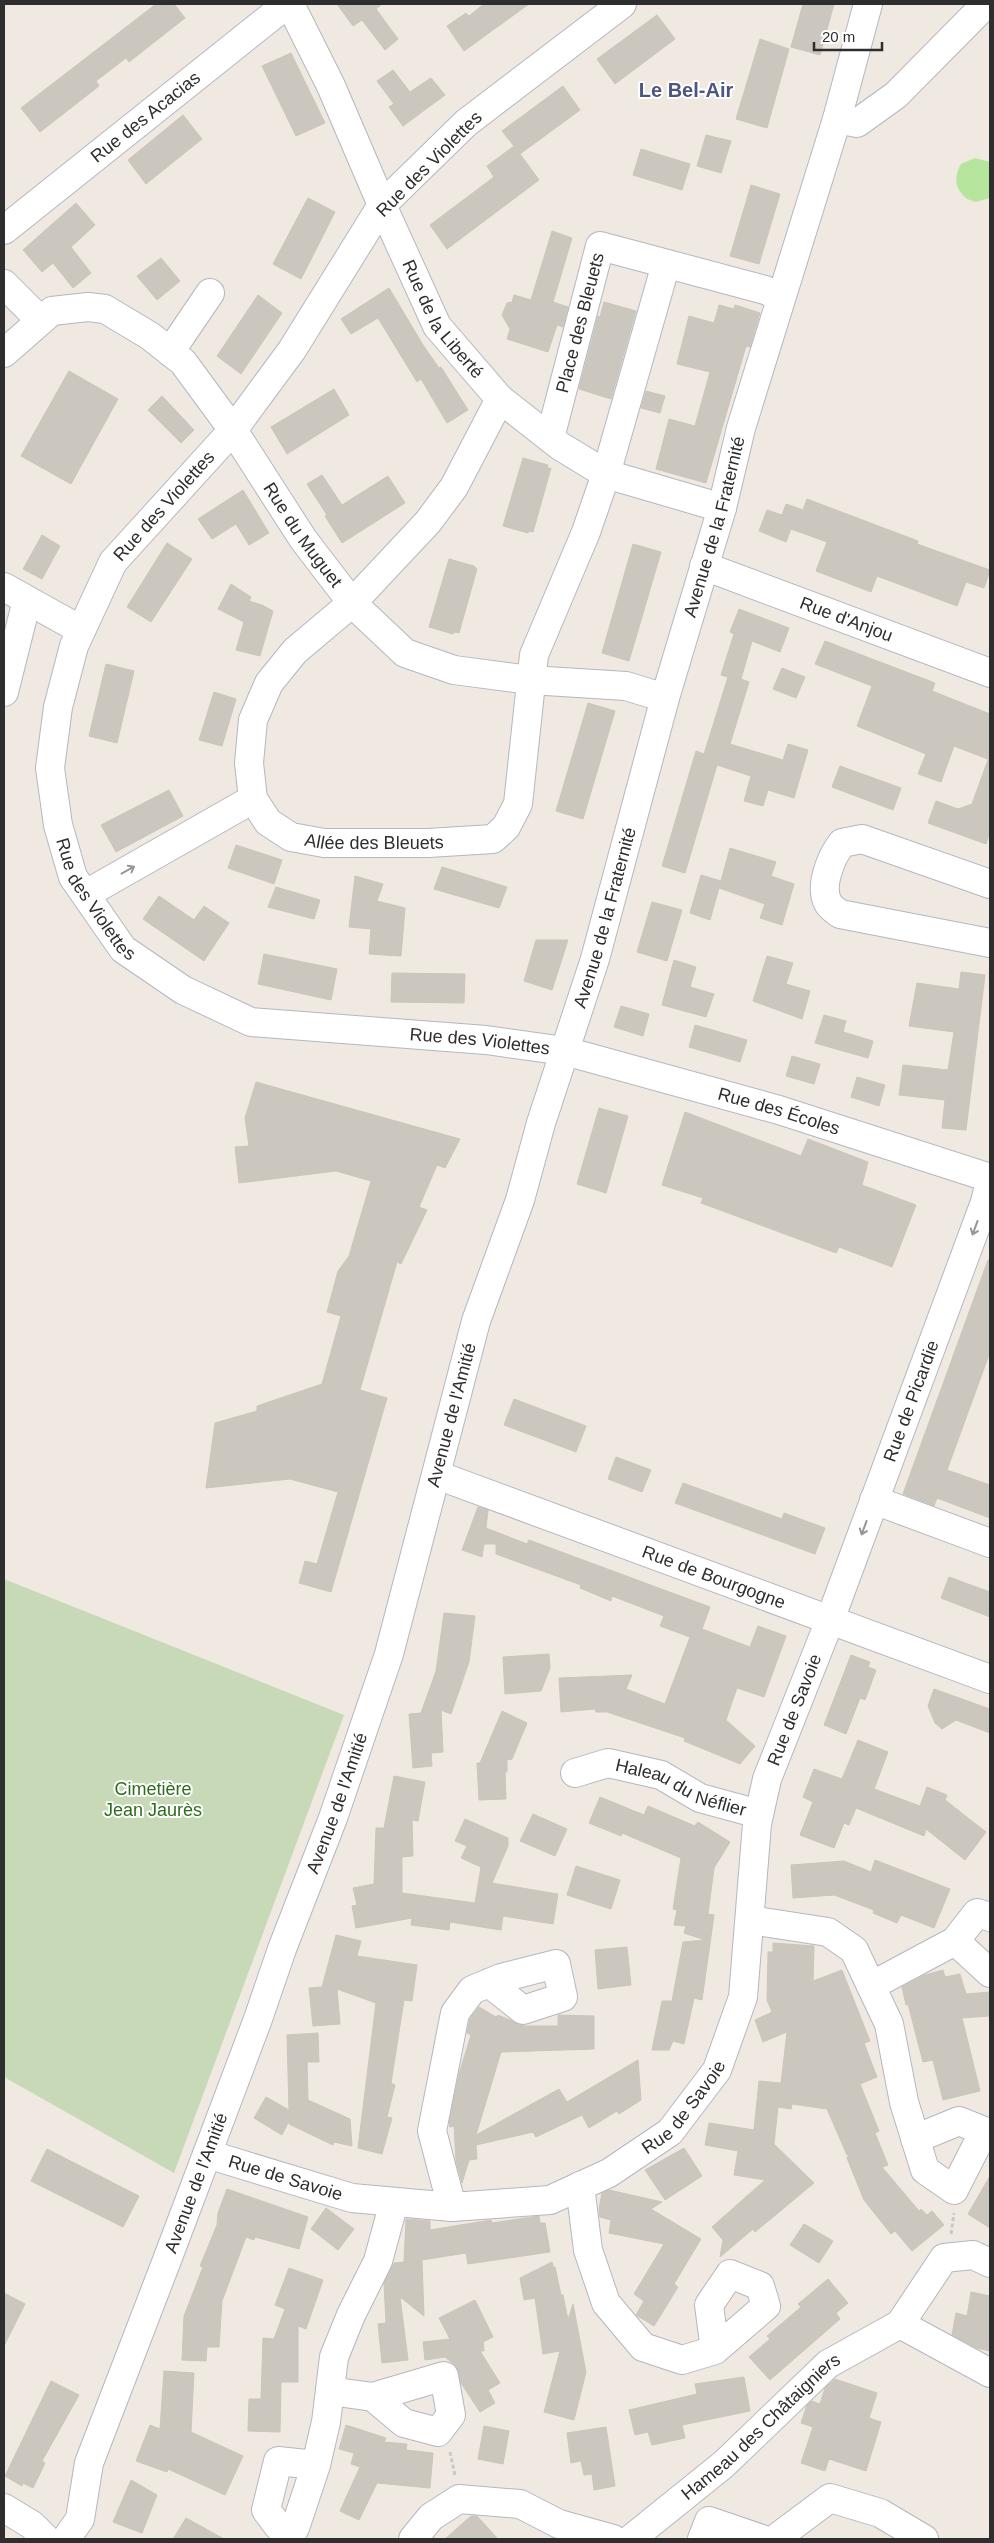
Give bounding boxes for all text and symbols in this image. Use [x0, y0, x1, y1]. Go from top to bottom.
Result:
scale bar [814, 20, 882, 52]
text: 20 m [822, 28, 855, 45]
street label: Rue des Acacias [87, 67, 204, 167]
district label: Le Bel-Air [639, 79, 733, 101]
street label: Rue des Violettes [372, 107, 486, 221]
street label: Place des Bleuets [552, 251, 608, 395]
street label: Rue de la Liberté [398, 257, 487, 382]
street label: Avenue de la Fraternité [680, 434, 749, 620]
street label: Rue des Violettes [109, 447, 219, 565]
street label: Rue du Muguet [259, 479, 346, 591]
street label: Rue d'Anjou [797, 593, 896, 646]
street label: Avenue de la Fraternité [570, 825, 640, 1011]
street label: Allée des Bleuets [303, 830, 444, 853]
street label: Rue des Violettes [52, 835, 139, 965]
one-way arrow [121, 865, 136, 875]
street label: Rue des Violettes [409, 1024, 551, 1059]
street label: Rue des Écoles [716, 1084, 842, 1139]
one-way arrow [970, 1220, 979, 1236]
street label: Rue de Picardie [880, 1338, 943, 1465]
street label: Avenue de l'Amitié [423, 1341, 480, 1489]
one-way arrow [859, 1520, 868, 1536]
street label: Rue de Bourgogne [639, 1542, 788, 1613]
street label: Rue de Savoie [763, 1651, 825, 1768]
street label: Avenue de l'Amitié [302, 1730, 371, 1877]
street label: Haleau du Néflier [614, 1755, 748, 1820]
park label: Cimetière Jean Jaurès [104, 1779, 202, 1820]
street label: Rue de Savoie [638, 2058, 729, 2158]
street label: Avenue de l'Amitié [161, 2110, 232, 2256]
street label: Rue de Savoie [226, 2151, 345, 2205]
street label: Hameau des Châtaigniers [678, 2349, 844, 2504]

